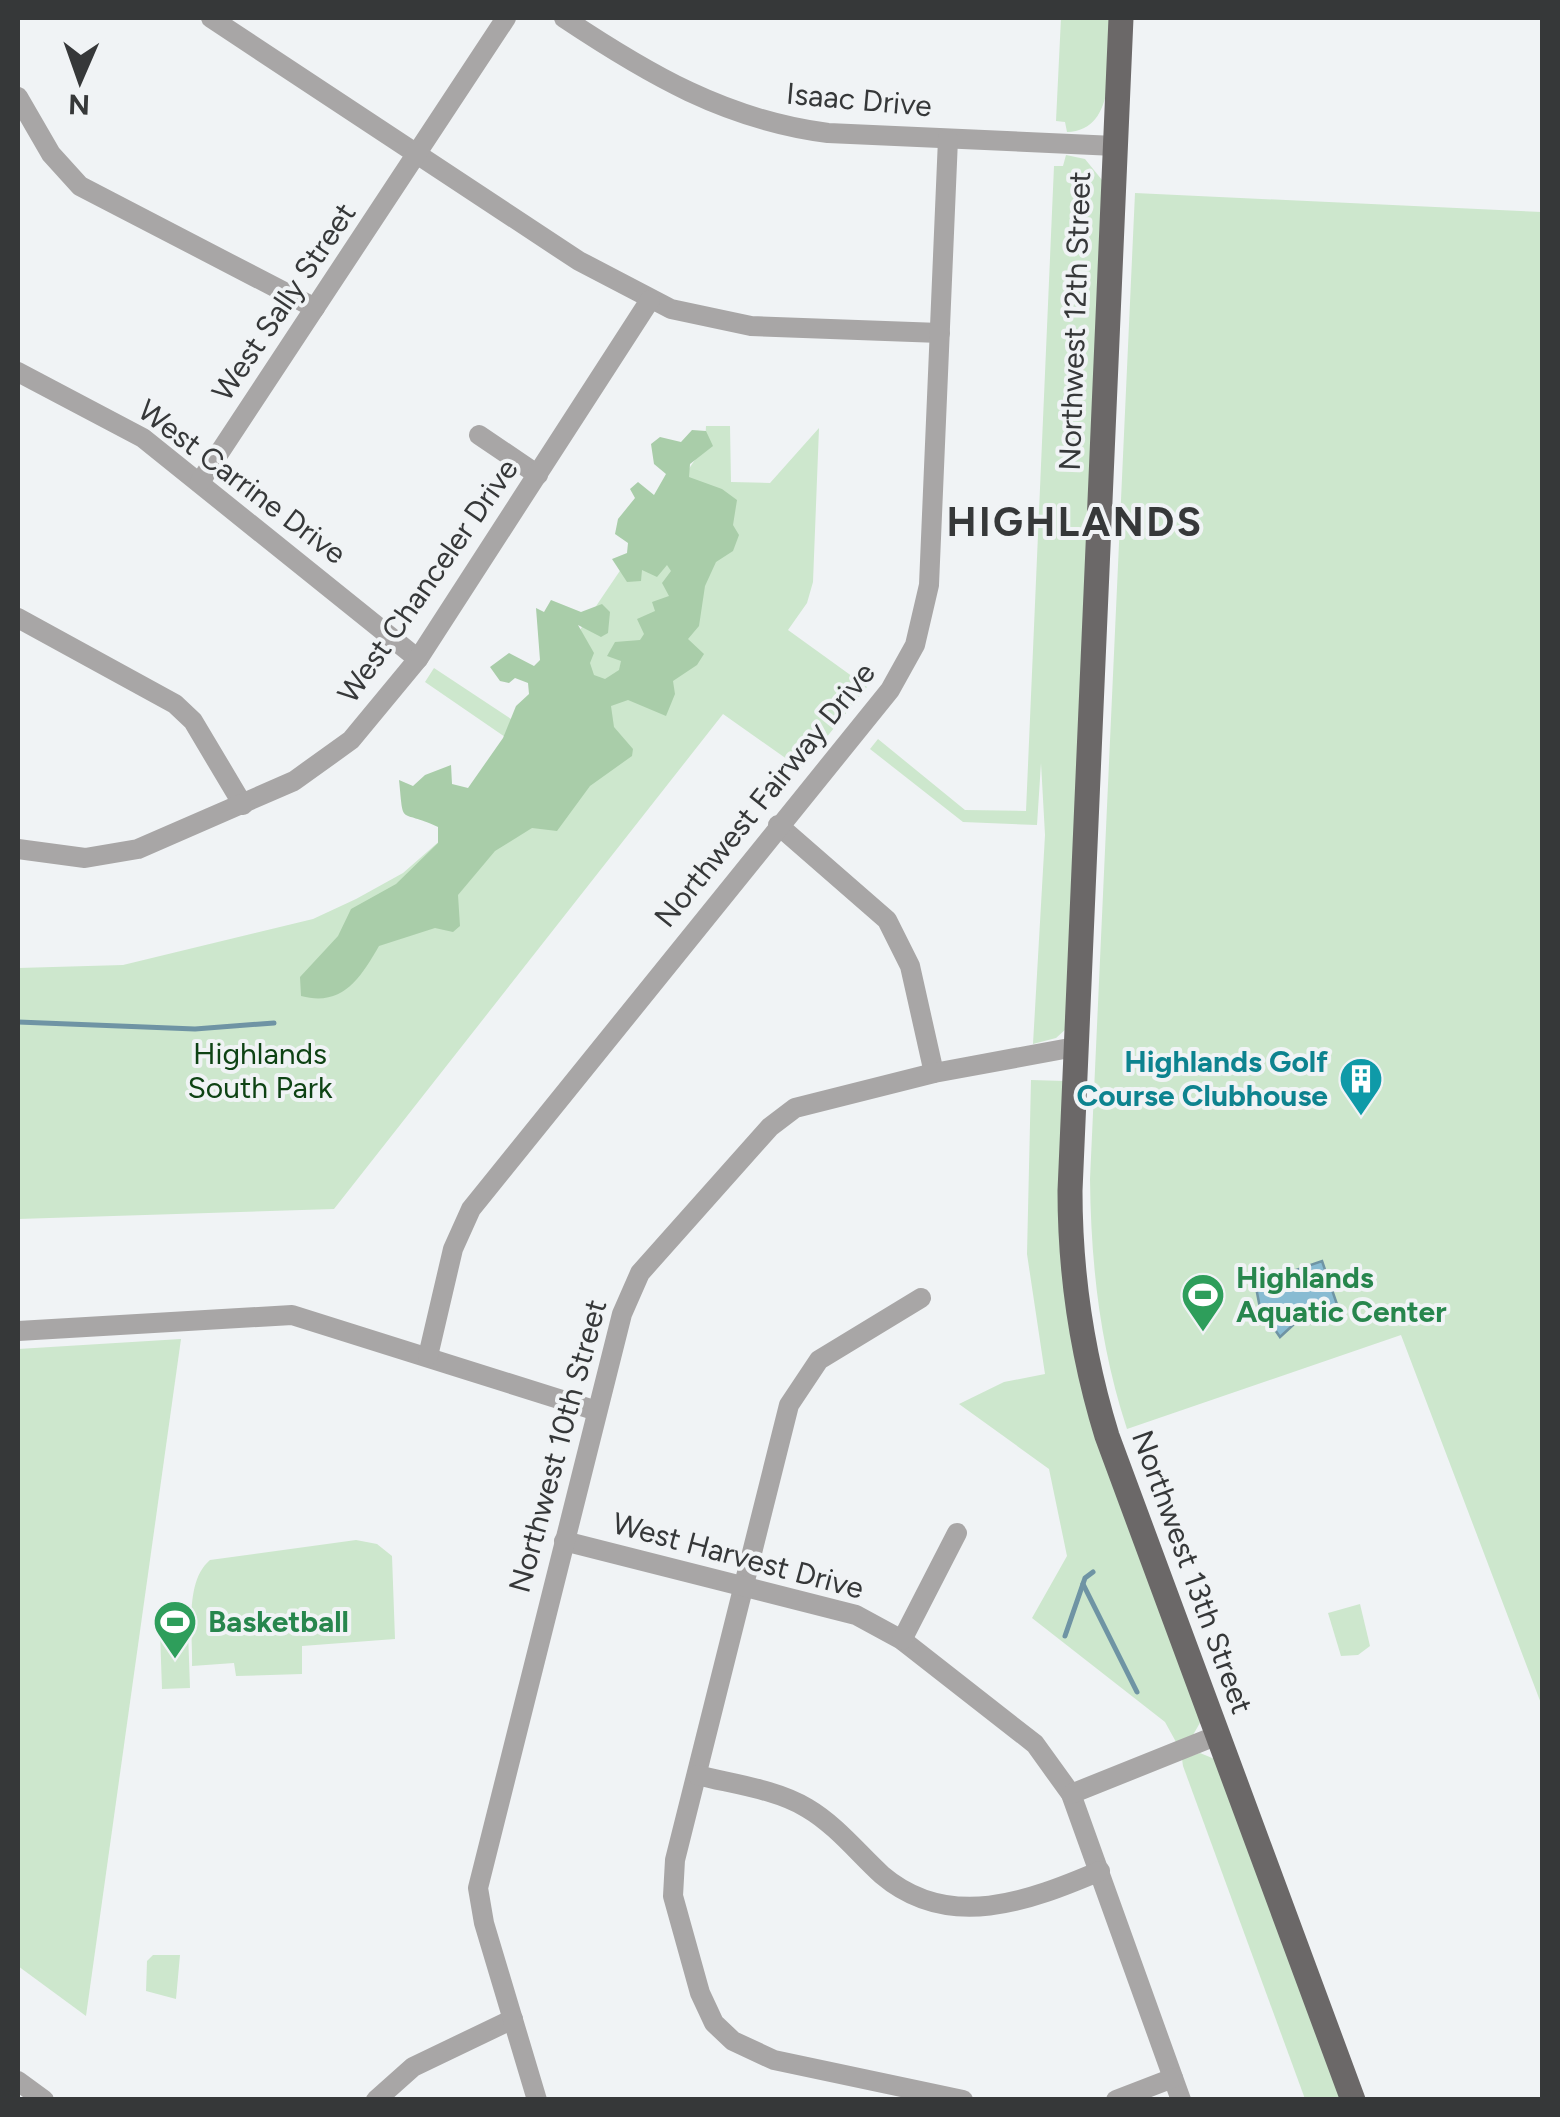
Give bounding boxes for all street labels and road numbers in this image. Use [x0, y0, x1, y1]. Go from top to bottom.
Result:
street label: Isaac Drive [785, 75, 933, 124]
street label: Northwest 12th Street [1051, 171, 1098, 471]
street label: West Sally Street [204, 196, 363, 408]
street label: West Carrine Drive [131, 391, 354, 572]
street label: West Chanceler Drive [329, 451, 526, 710]
street label: Northwest Fairway Drive [646, 655, 883, 935]
street label: Northwest 10th Street [501, 1295, 614, 1597]
street label: Northwest 13th Street [1124, 1425, 1261, 1719]
street label: West Harvest Drive [609, 1504, 868, 1607]

